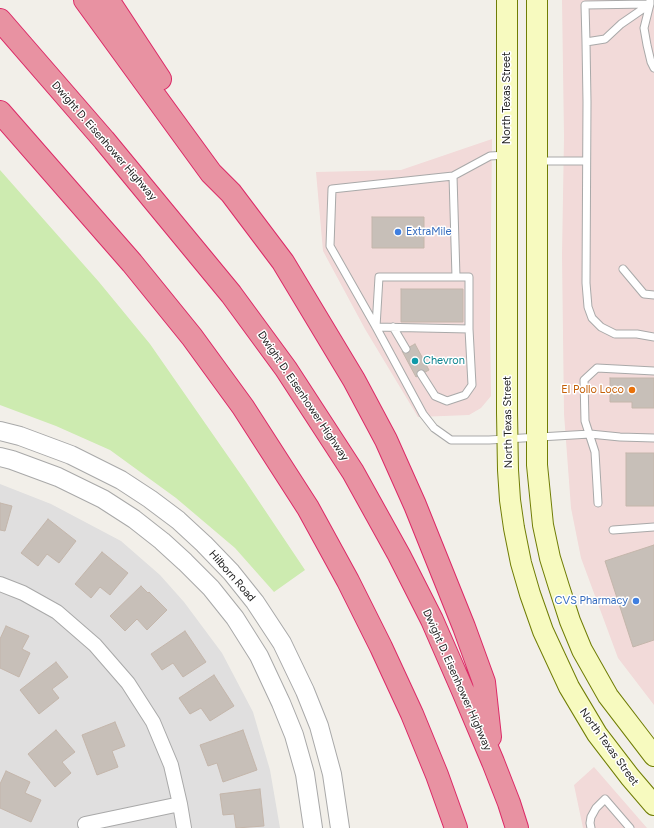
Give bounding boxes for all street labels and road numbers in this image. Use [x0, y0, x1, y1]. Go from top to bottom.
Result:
street label: North Texas Street [500, 52, 514, 144]
street label: Dwight D. Eisenhower Highway [49, 79, 159, 203]
street label: Dwight D. Eisenhower Highway [255, 329, 351, 463]
street label: North Texas Street [501, 376, 515, 468]
street label: Hilborn Road [206, 548, 258, 604]
street label: Dwight D. Eisenhower Highway [420, 607, 494, 753]
street label: North Texas Street [577, 706, 641, 788]

